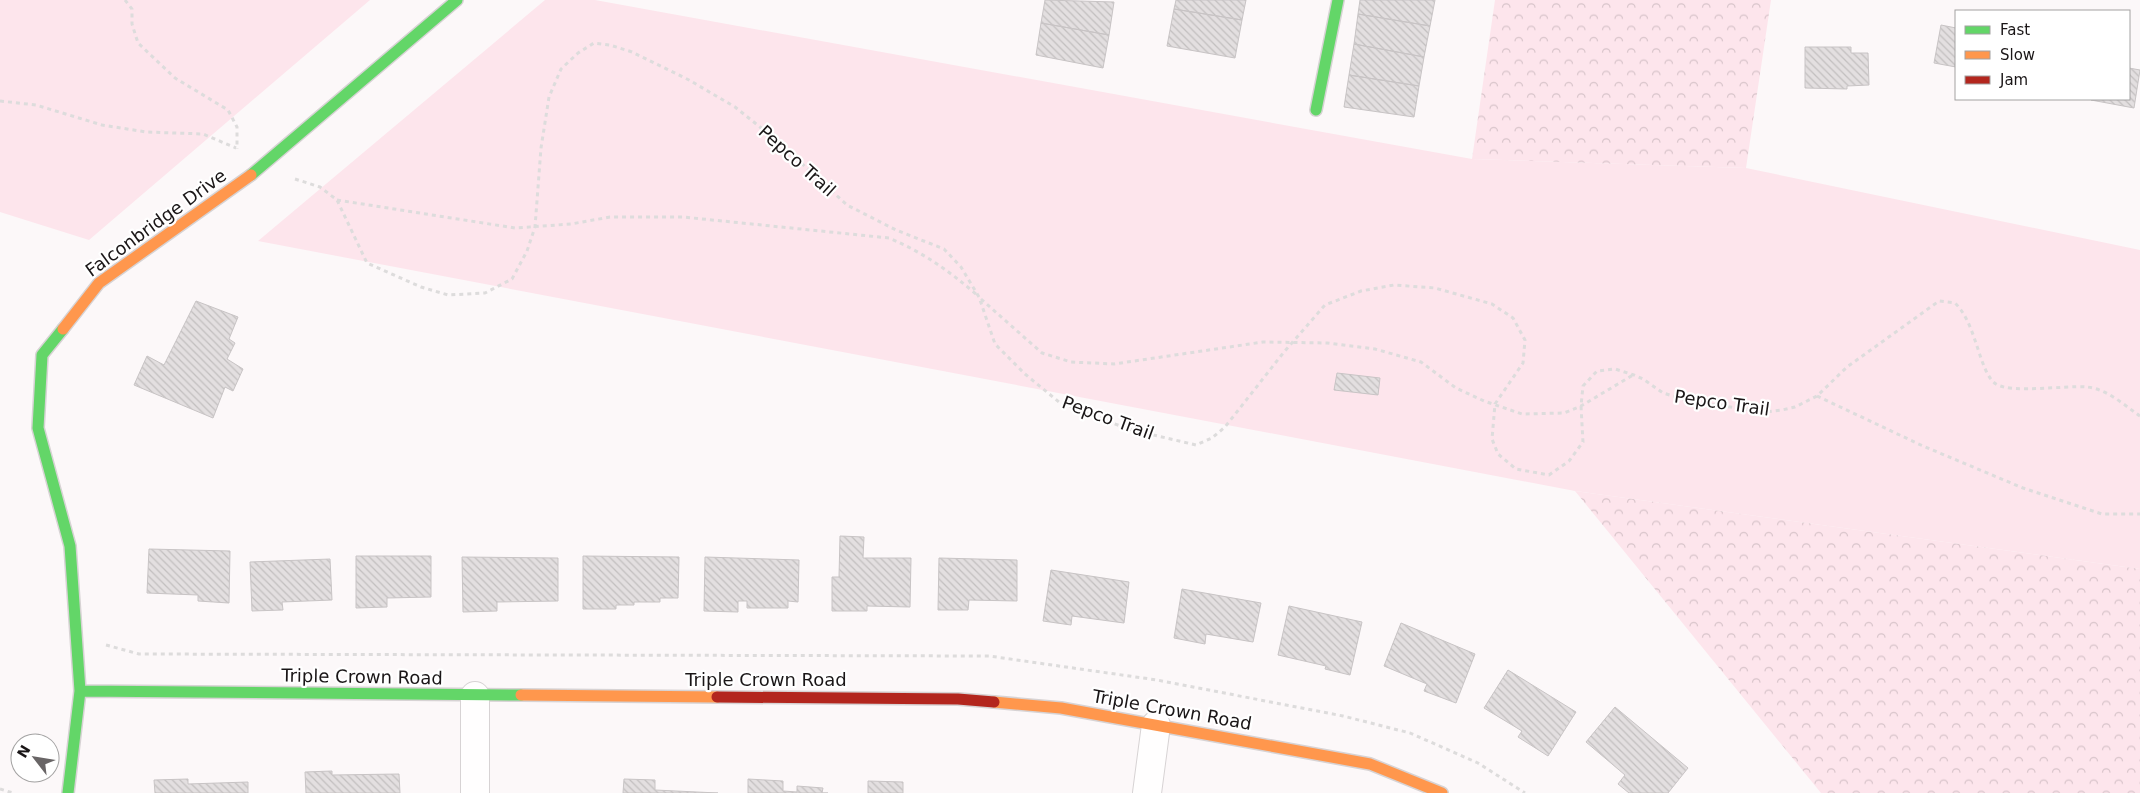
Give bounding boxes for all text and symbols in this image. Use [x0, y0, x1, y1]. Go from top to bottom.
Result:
legend [1955, 10, 2130, 100]
text: Fast [2000, 21, 2030, 39]
text: Slow [2000, 46, 2035, 64]
text: Jam [1999, 71, 2028, 89]
street label: Pepco Trail [755, 121, 840, 201]
street label: Falconbridge Drive [81, 165, 230, 281]
street label: Pepco Trail [1673, 385, 1771, 420]
street label: Pepco Trail [1059, 391, 1157, 444]
street label: Triple Crown Road [280, 665, 443, 688]
street label: Triple Crown Road [684, 669, 847, 690]
street label: Triple Crown Road [1090, 685, 1253, 734]
north arrow [10, 733, 60, 783]
text: N [14, 742, 34, 760]

